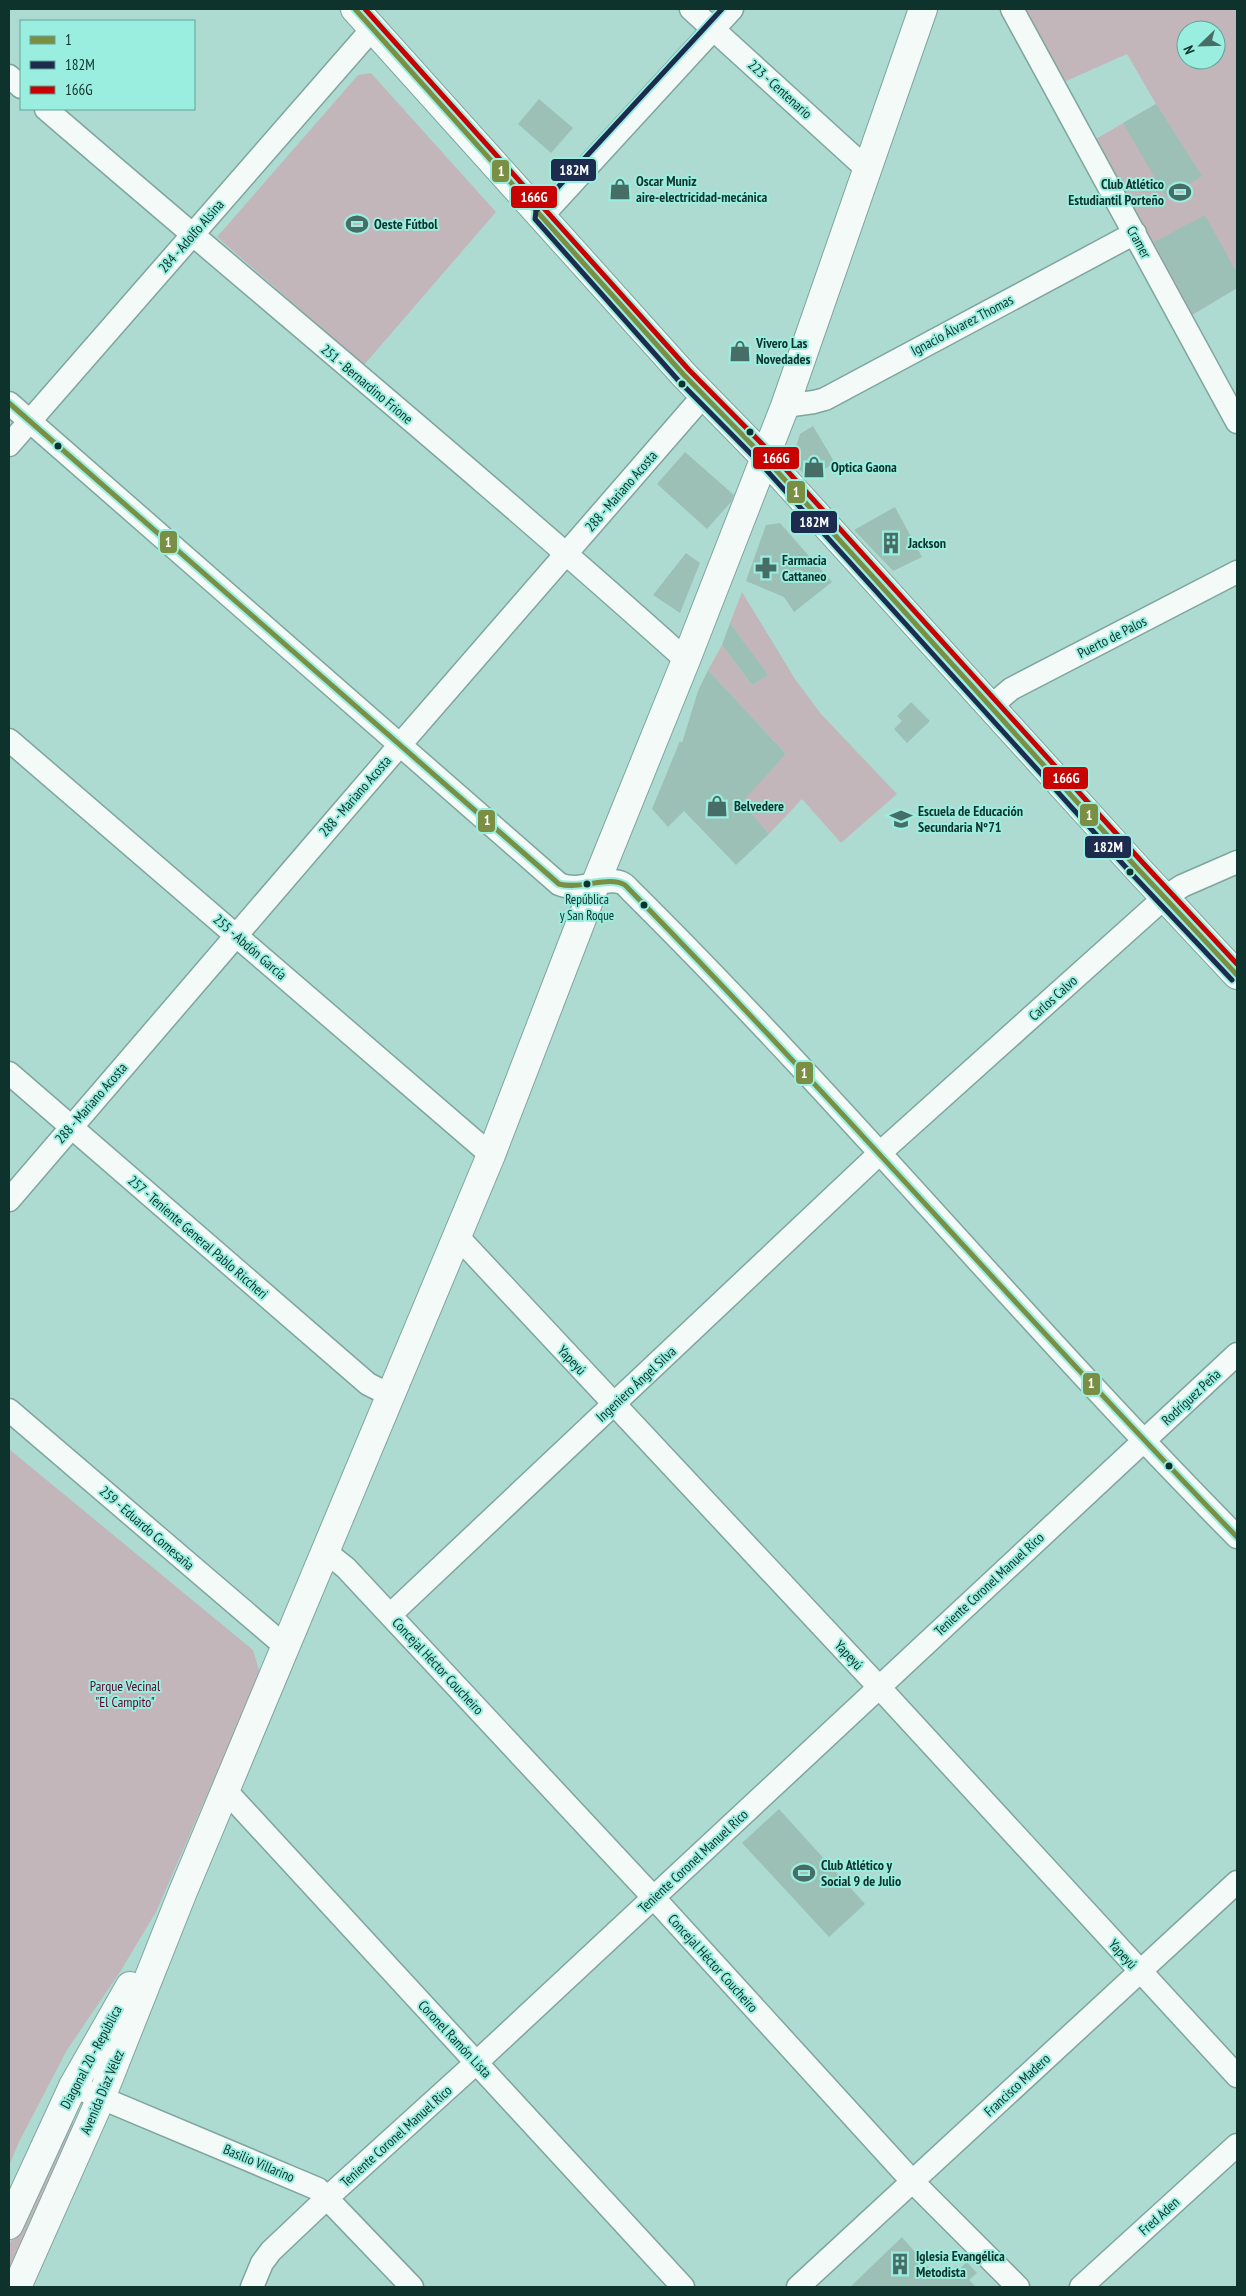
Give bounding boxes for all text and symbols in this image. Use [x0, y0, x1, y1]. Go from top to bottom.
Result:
legend [20, 20, 195, 110]
north arrow [1176, 20, 1226, 70]
text: 1 [65, 30, 72, 49]
text: N [1179, 43, 1199, 57]
text: 182M [65, 55, 95, 74]
street label: 223 - Centenario [744, 56, 816, 122]
text: 166G [65, 80, 93, 99]
line badge: 182M [550, 158, 597, 182]
line badge: 1 [491, 159, 510, 183]
text: 182M [559, 161, 589, 179]
text: 1 [498, 162, 504, 180]
place label: Oscar Muniz aire-electricidad-mecánica [636, 172, 768, 206]
place label: Club Atlético Estudiantil Porteño [1068, 175, 1164, 209]
shop icon: Oscar Muniz aire-electricidad-mecánica [607, 176, 633, 202]
sports icon: Club Atlético Estudiantil Porteño [1167, 179, 1193, 205]
line badge: 166G [510, 185, 558, 209]
text: 166G [520, 188, 548, 206]
street label: 284 - Adolfo Alsina [154, 196, 228, 276]
sports icon: Oeste Fútbol [344, 211, 370, 237]
place label: Oeste Fútbol [374, 215, 438, 233]
street label: Cramer [1123, 223, 1155, 262]
street label: Ignacio Álvarez Thomas [908, 290, 1017, 360]
place label: Vivero Las Novedades [755, 334, 810, 368]
shop icon: Vivero Las Novedades [727, 338, 753, 364]
street label: 251 - Bernardino Frione [317, 340, 417, 428]
unlabelled marker [677, 379, 687, 389]
unlabelled marker [745, 427, 755, 437]
unlabelled marker [53, 441, 63, 451]
line badge: 166G [752, 446, 800, 470]
street label: 288 - Mariano Acosta [581, 447, 661, 535]
text: 166G [762, 449, 790, 467]
shop icon: Optica Gaona [801, 454, 827, 480]
place label: Optica Gaona [831, 458, 897, 476]
line badge: 1 [786, 480, 806, 504]
text: 1 [793, 483, 799, 501]
line badge: 182M [790, 510, 838, 534]
text: 182M [799, 513, 829, 531]
line badge: 1 [159, 530, 178, 554]
building icon: Jackson [878, 530, 904, 556]
text: 1 [165, 533, 171, 551]
place label: Jackson [907, 534, 946, 552]
place label: Farmacia Cattaneo [782, 551, 827, 585]
pharmacy icon: Farmacia Cattaneo [753, 555, 779, 581]
street label: Puerto de Palos [1074, 612, 1150, 662]
street label: 288 - Mariano Acosta [315, 752, 395, 840]
line badge: 166G [1042, 766, 1089, 790]
text: 166G [1052, 769, 1080, 787]
shop icon: Belvedere [704, 793, 730, 819]
place label: Belvedere [734, 797, 784, 815]
place label: Escuela de Educación Secundaria N°71 [918, 802, 1023, 836]
line badge: 1 [1079, 803, 1099, 827]
school or university icon: Escuela de Educación Secundaria N°71 [888, 806, 914, 832]
text: 1 [1086, 806, 1092, 824]
line badge: 1 [477, 809, 496, 833]
text: 1 [484, 811, 490, 829]
line badge: 182M [1084, 835, 1132, 859]
text: 182M [1093, 838, 1123, 856]
unlabelled marker [1125, 867, 1135, 877]
marker: República y San Roque [582, 879, 592, 889]
place label: República y San Roque [560, 891, 614, 924]
unlabelled marker [639, 900, 649, 910]
street label: 255 - Abdón García [210, 910, 290, 984]
street label: Carlos Calvo [1025, 971, 1081, 1025]
street label: 288 - Mariano Acosta [51, 1059, 131, 1147]
line badge: 1 [795, 1061, 814, 1085]
text: 1 [801, 1064, 807, 1082]
street label: 257 - Teniente General Pablo Riccheri [124, 1171, 272, 1303]
street label: Yapeyú [554, 1341, 590, 1379]
street label: Ingeniero Ángel Silva [592, 1342, 680, 1426]
street label: Rodríguez Peña [1158, 1365, 1224, 1429]
line badge: 1 [1082, 1372, 1101, 1396]
text: 1 [1088, 1374, 1094, 1392]
unlabelled marker [1164, 1461, 1174, 1471]
street label: 259 - Eduardo Comesaña [96, 1482, 198, 1574]
street label: Teniente Coronel Manuel Rico [930, 1528, 1048, 1640]
street label: Concejal Héctor Coucheiro [388, 1614, 488, 1718]
street label: Yapeyú [831, 1636, 867, 1674]
park label: Parque Vecinal "El Campito" [90, 1677, 161, 1711]
street label: Teniente Coronel Manuel Rico [634, 1805, 752, 1917]
place label: Club Atlético y Social 9 de Julio [821, 1856, 901, 1890]
sports icon: Club Atlético y Social 9 de Julio [791, 1860, 817, 1886]
street label: Concejal Héctor Coucheiro [664, 1910, 762, 2016]
street label: Yapeyú [1105, 1935, 1141, 1973]
street label: Coronel Ramón Lista [414, 1996, 496, 2082]
street label: Diagonal 20 - República [56, 2002, 126, 2112]
street label: Avenida Díaz Vélez [76, 2047, 128, 2137]
street label: Francisco Madero [980, 2050, 1054, 2120]
street label: Teniente Coronel Manuel Rico [337, 2081, 455, 2191]
street label: Basilio Villarino [221, 2140, 297, 2186]
street label: Fred Aden [1135, 2193, 1183, 2239]
place label: Iglesia Evangélica Metodista [916, 2247, 1005, 2281]
building icon: Iglesia Evangélica Metodista [887, 2251, 913, 2277]

